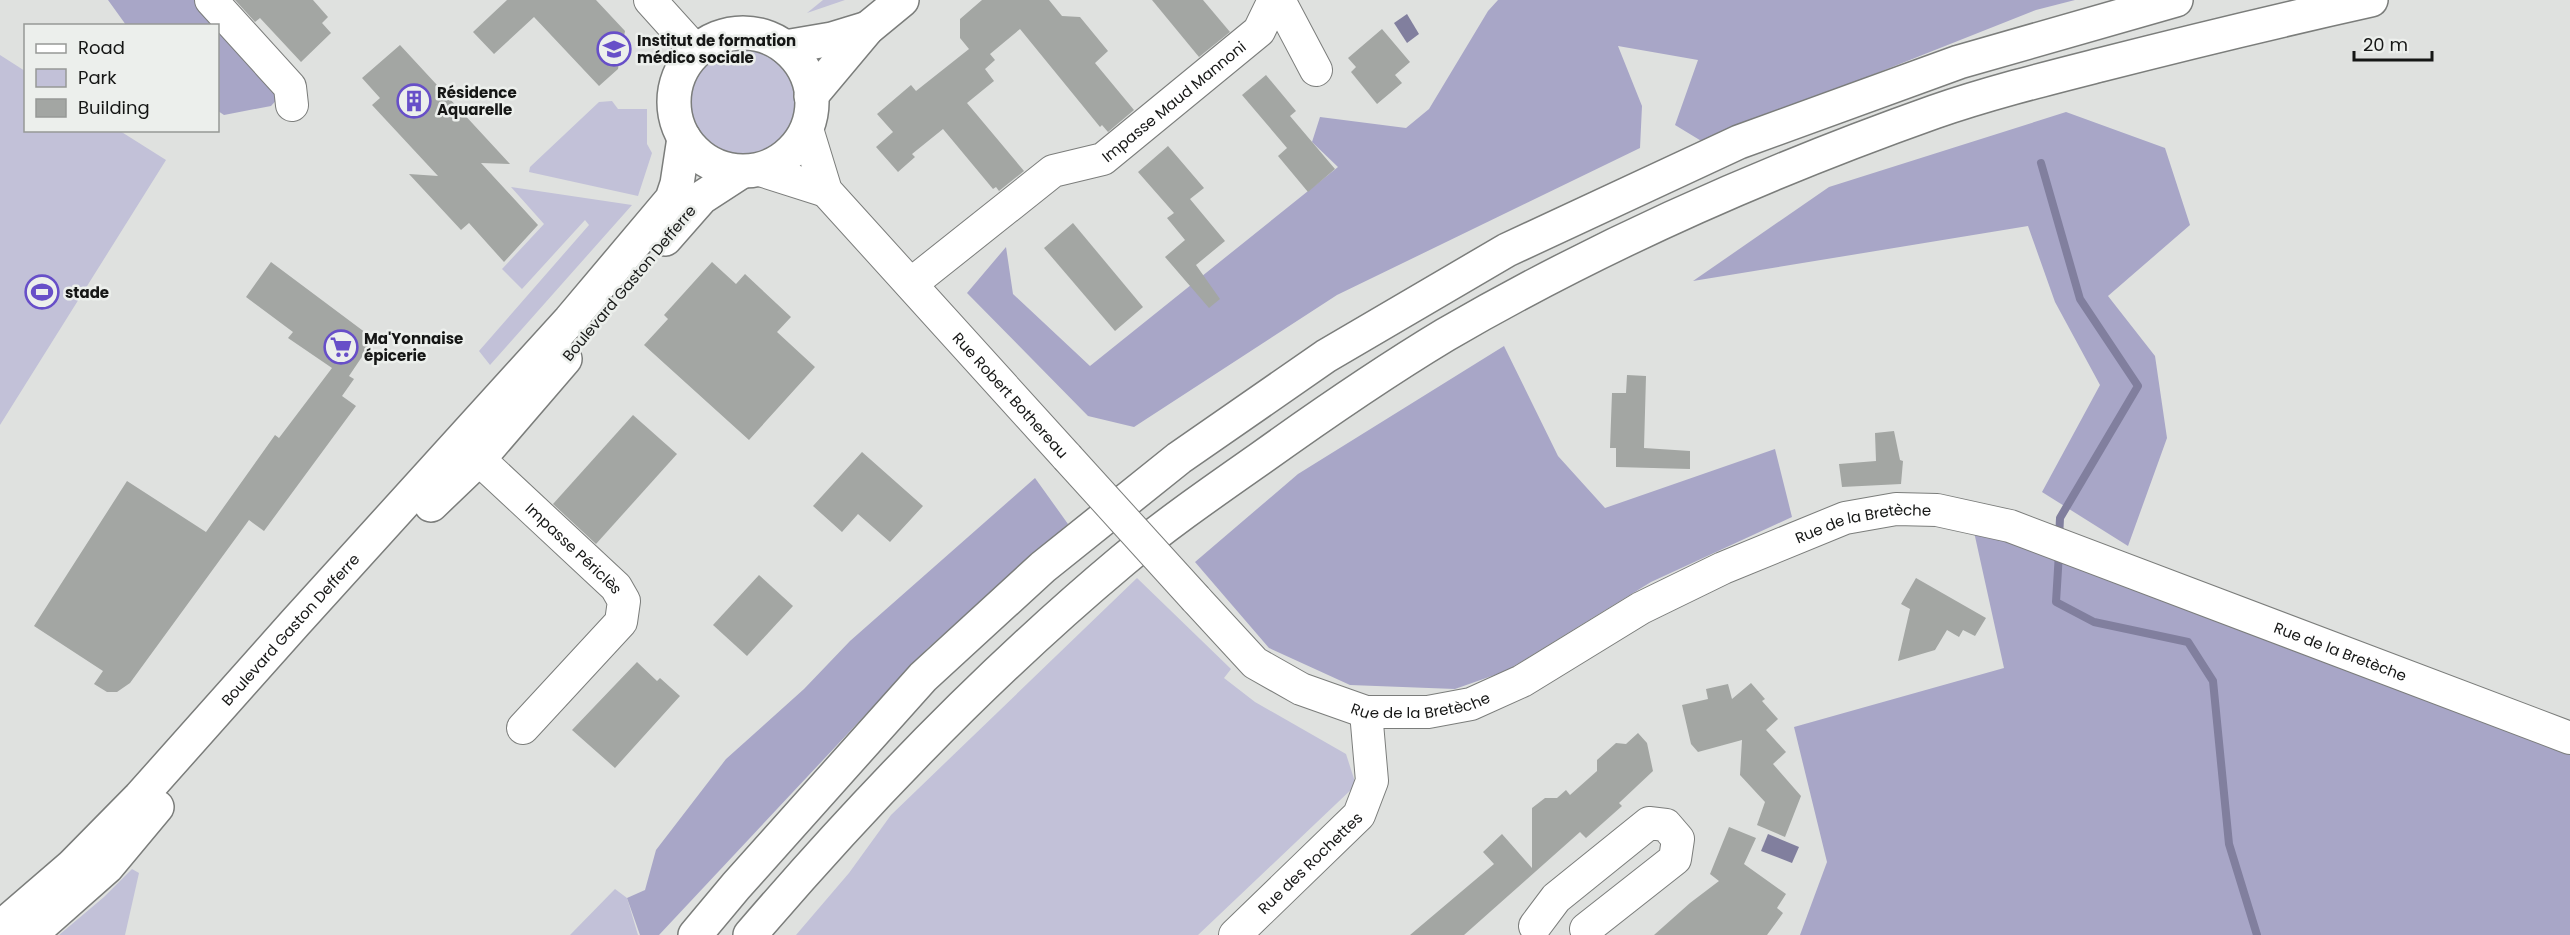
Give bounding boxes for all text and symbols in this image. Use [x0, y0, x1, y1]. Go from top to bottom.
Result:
legend [24, 24, 219, 132]
scale bar [2354, 24, 2432, 62]
place label: Institut de formation médico sociale [637, 30, 796, 68]
school or university icon: Institut de formation médico sociale [596, 31, 632, 67]
text: 20 m [2363, 32, 2408, 57]
text: Road [78, 35, 125, 60]
street label: Impasse Maud Mannoni [1097, 36, 1250, 167]
text: Park [78, 65, 117, 90]
place label: Résidence Aquarelle [437, 82, 517, 120]
building icon: Résidence Aquarelle [396, 83, 432, 119]
text: Building [78, 95, 150, 120]
street label: Boulevard Gaston Defferre [557, 201, 701, 365]
sports icon: stade [24, 274, 60, 310]
place label: stade [65, 282, 109, 303]
street label: Rue Robert Bothereau [948, 327, 1073, 462]
place label: Ma'Yonnaise épicerie [364, 328, 463, 366]
supermarket icon: Ma'Yonnaise épicerie [323, 329, 359, 365]
street label: Impasse Périclès [521, 498, 628, 597]
street label: Rue de la Bretèche [1792, 498, 1931, 548]
street label: Boulevard Gaston Defferre [216, 549, 364, 710]
street label: Rue de la Bretèche [2271, 616, 2410, 686]
street label: Rue de la Bretèche [1348, 686, 1493, 723]
street label: Rue des Rochettes [1253, 807, 1367, 918]

